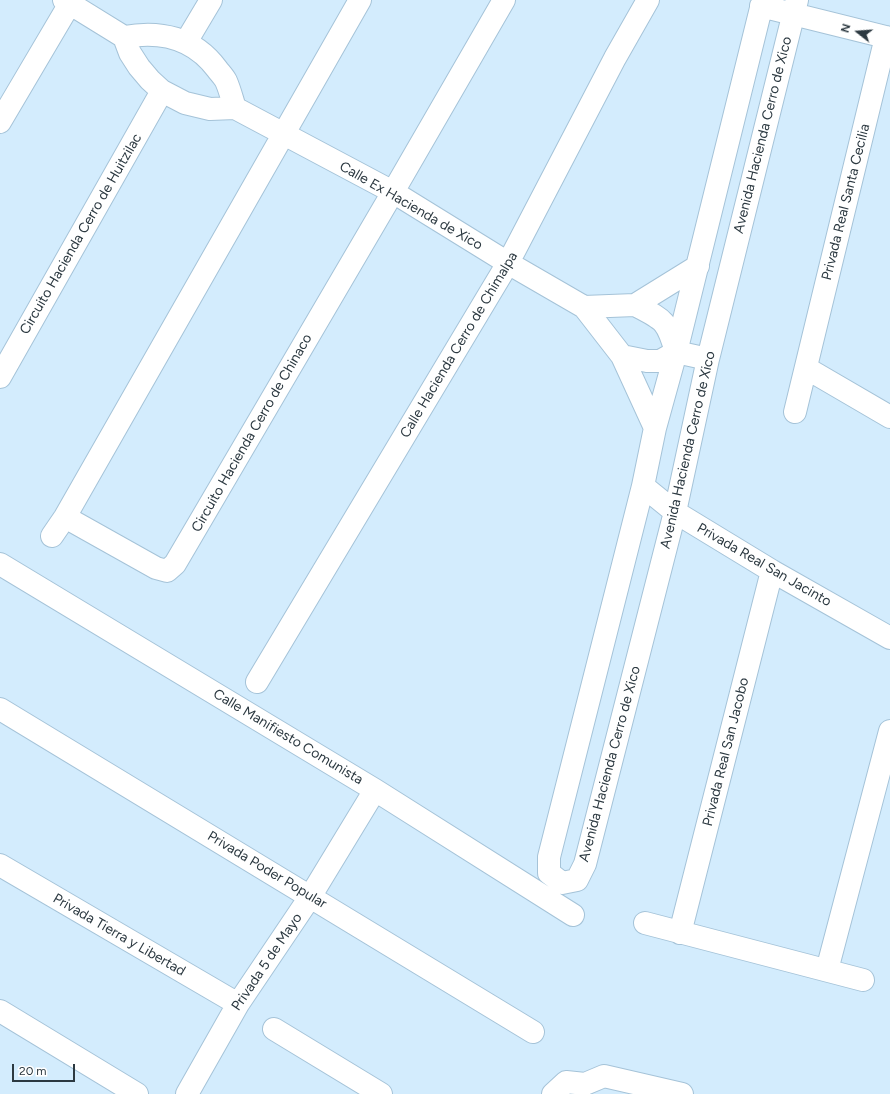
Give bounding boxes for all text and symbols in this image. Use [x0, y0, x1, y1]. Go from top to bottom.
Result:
north arrow [838, 12, 878, 52]
text: N [839, 22, 854, 34]
street label: Avenida Hacienda Cerro de Xico [730, 35, 796, 235]
street label: Privada Real Santa Cecilia [818, 122, 874, 282]
street label: Circuito Hacienda Cerro de Huitzilac [16, 131, 146, 337]
street label: Calle Ex Hacienda de Xico [336, 158, 486, 254]
street label: Calle Hacienda Cerro de Chimalpa [397, 249, 521, 441]
street label: Circuito Hacienda Cerro de Chinaco [188, 331, 316, 535]
street label: Avenida Hacienda Cerro de Xico [657, 350, 719, 550]
street label: Privada Real San Jacinto [694, 520, 834, 610]
street label: Avenida Hacienda Cerro de Xico [576, 664, 644, 864]
street label: Privada Real San Jacobo [699, 676, 753, 828]
street label: Calle Manifiesto Comunista [210, 686, 366, 788]
street label: Privada Poder Popular [204, 828, 330, 912]
street label: Privada Tierra y Libertad [50, 890, 188, 980]
street label: Privada 5 de Mayo [228, 910, 306, 1014]
scale bar [14, 1056, 77, 1082]
text: 20 m [19, 1064, 47, 1078]

